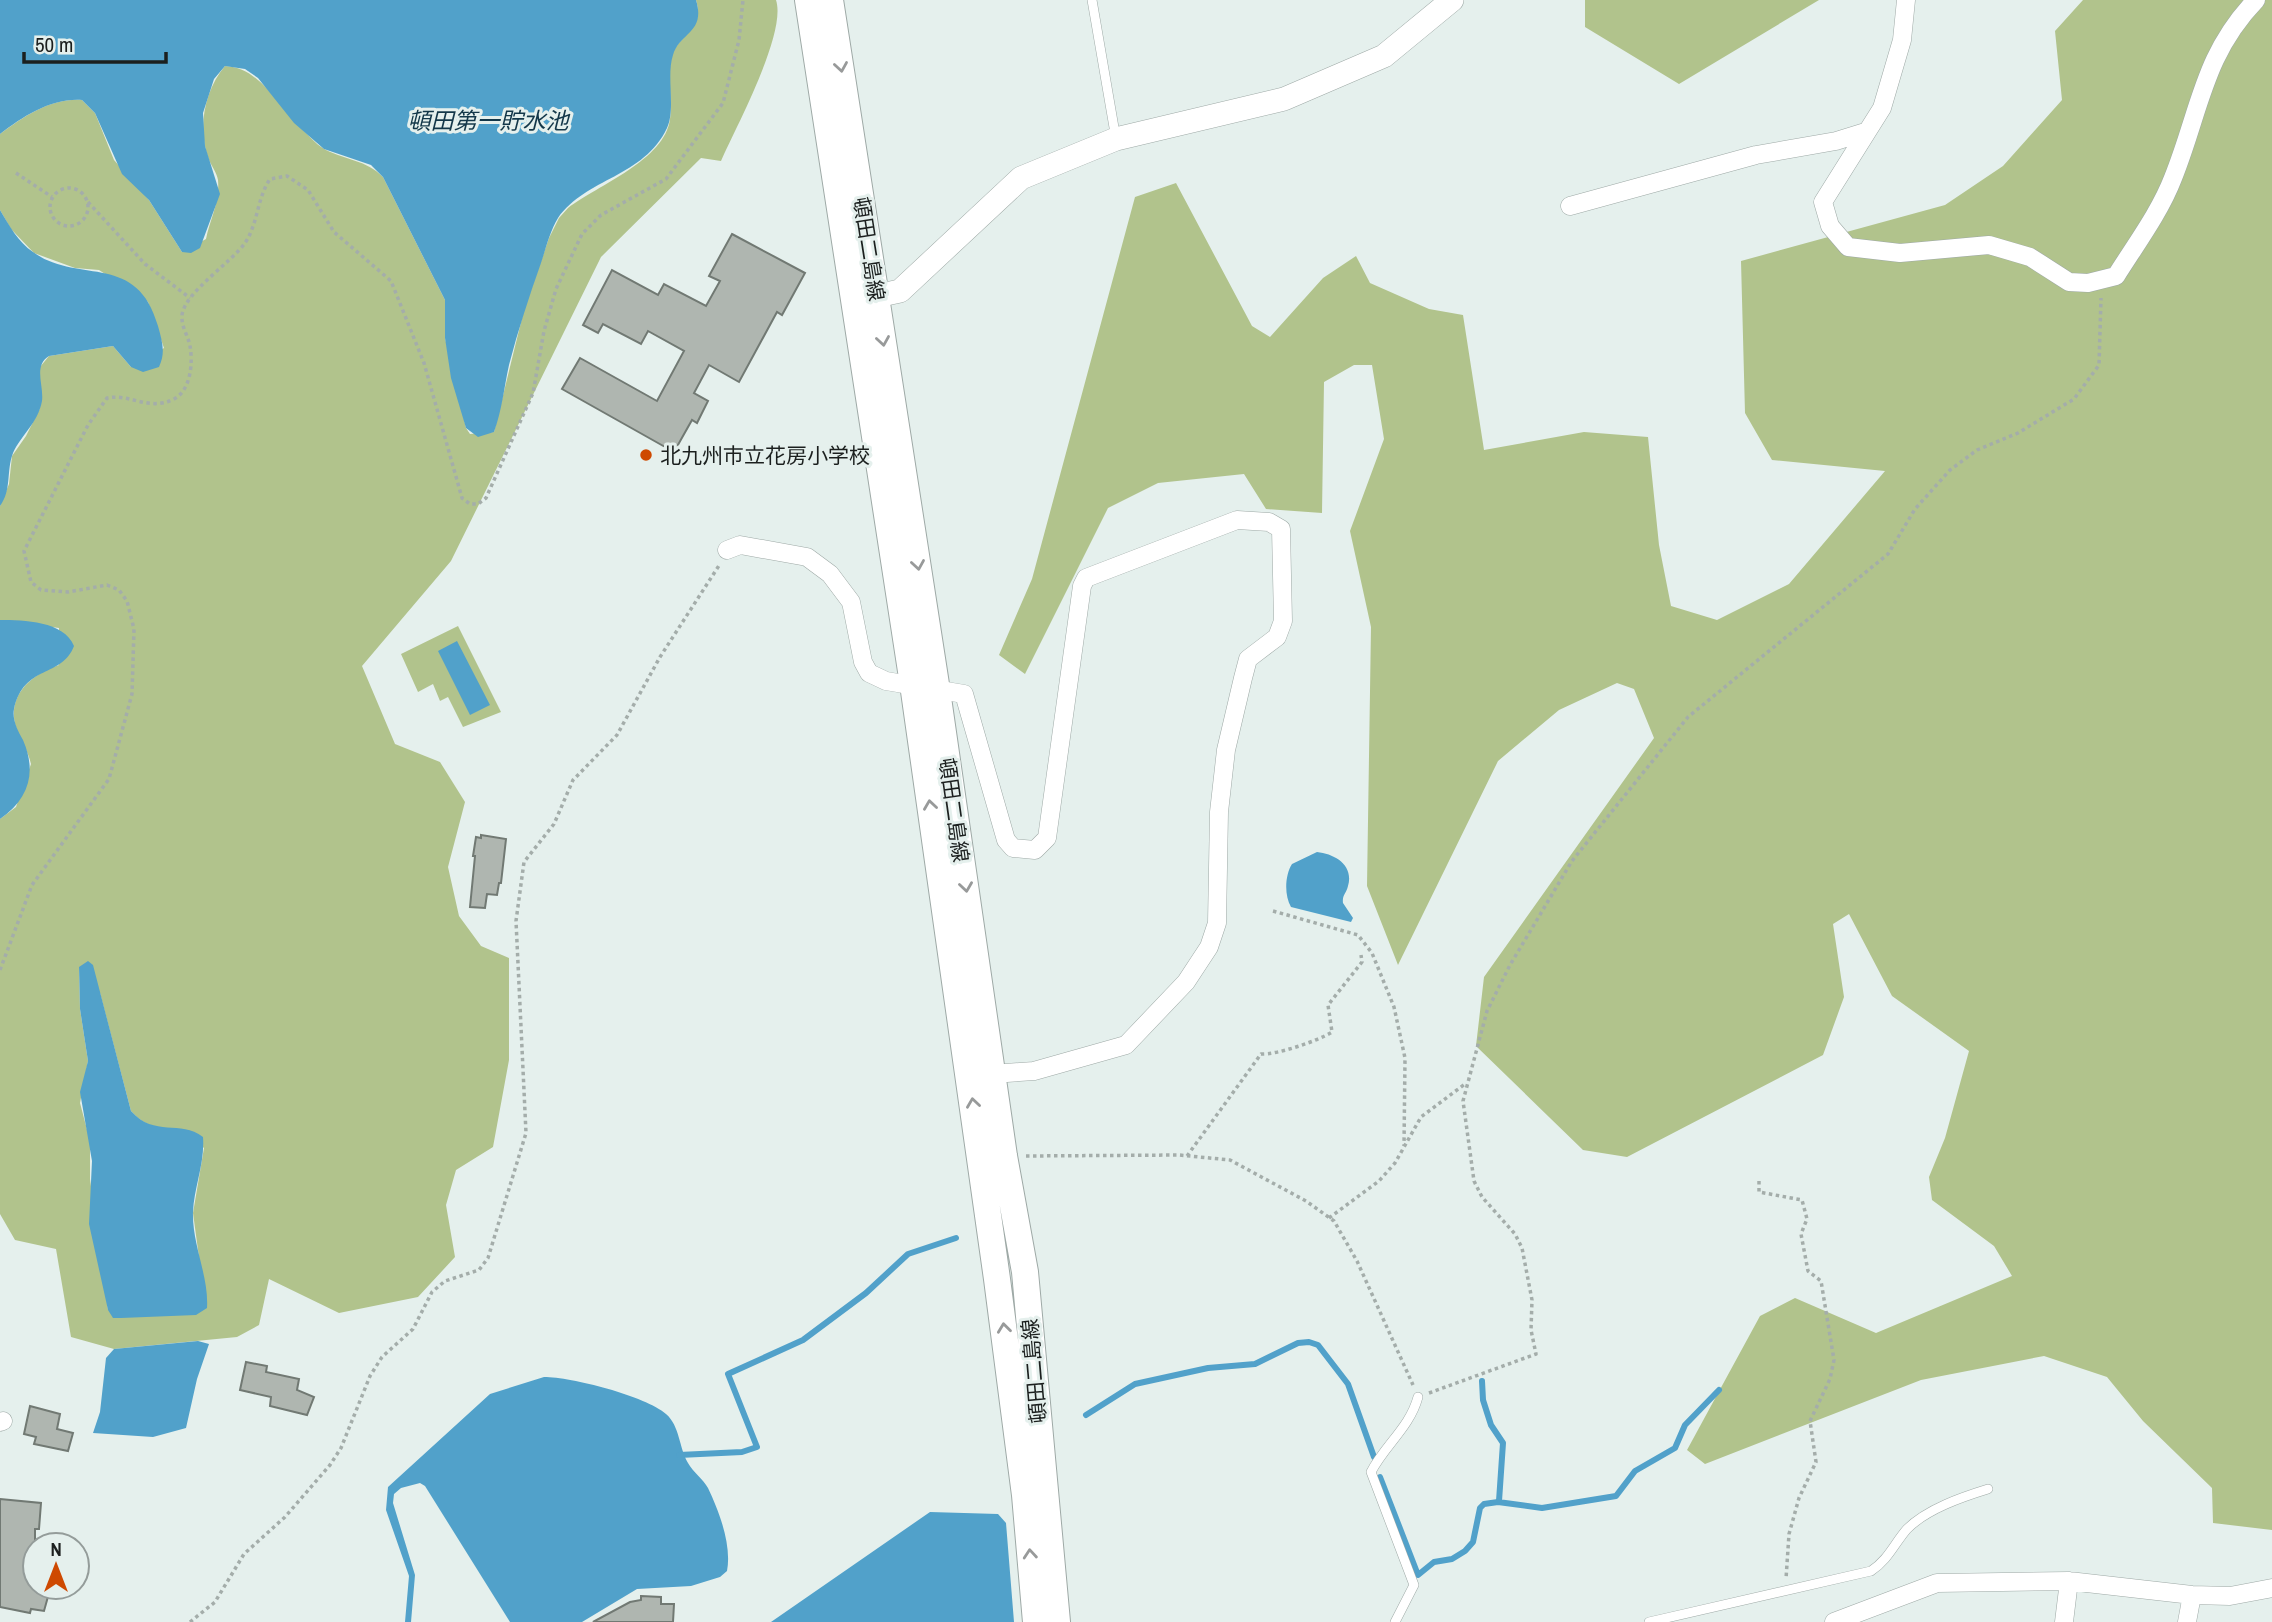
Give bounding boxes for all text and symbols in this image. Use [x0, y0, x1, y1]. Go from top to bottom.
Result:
scale bar [24, 21, 166, 65]
text: 50 m [35, 30, 73, 59]
one-way arrow [833, 61, 848, 73]
water label: 頓田第一貯水池 [408, 105, 571, 136]
street label: 頓田二島線 [846, 195, 892, 303]
one-way arrow [876, 335, 891, 346]
place label: 北九州市立花房小学校 [660, 441, 870, 470]
marker: 北九州市立花房小学校 [638, 447, 654, 463]
one-way arrow [910, 560, 925, 571]
street label: 頓田二島線 [932, 756, 976, 864]
one-way arrow [923, 799, 938, 811]
one-way arrow [958, 882, 973, 893]
one-way arrow [965, 1097, 980, 1109]
street label: 頓田二島線 [1015, 1317, 1053, 1425]
one-way arrow [996, 1322, 1011, 1334]
north arrow [21, 1531, 91, 1601]
text: N [50, 1536, 62, 1562]
one-way arrow [1023, 1548, 1038, 1559]

